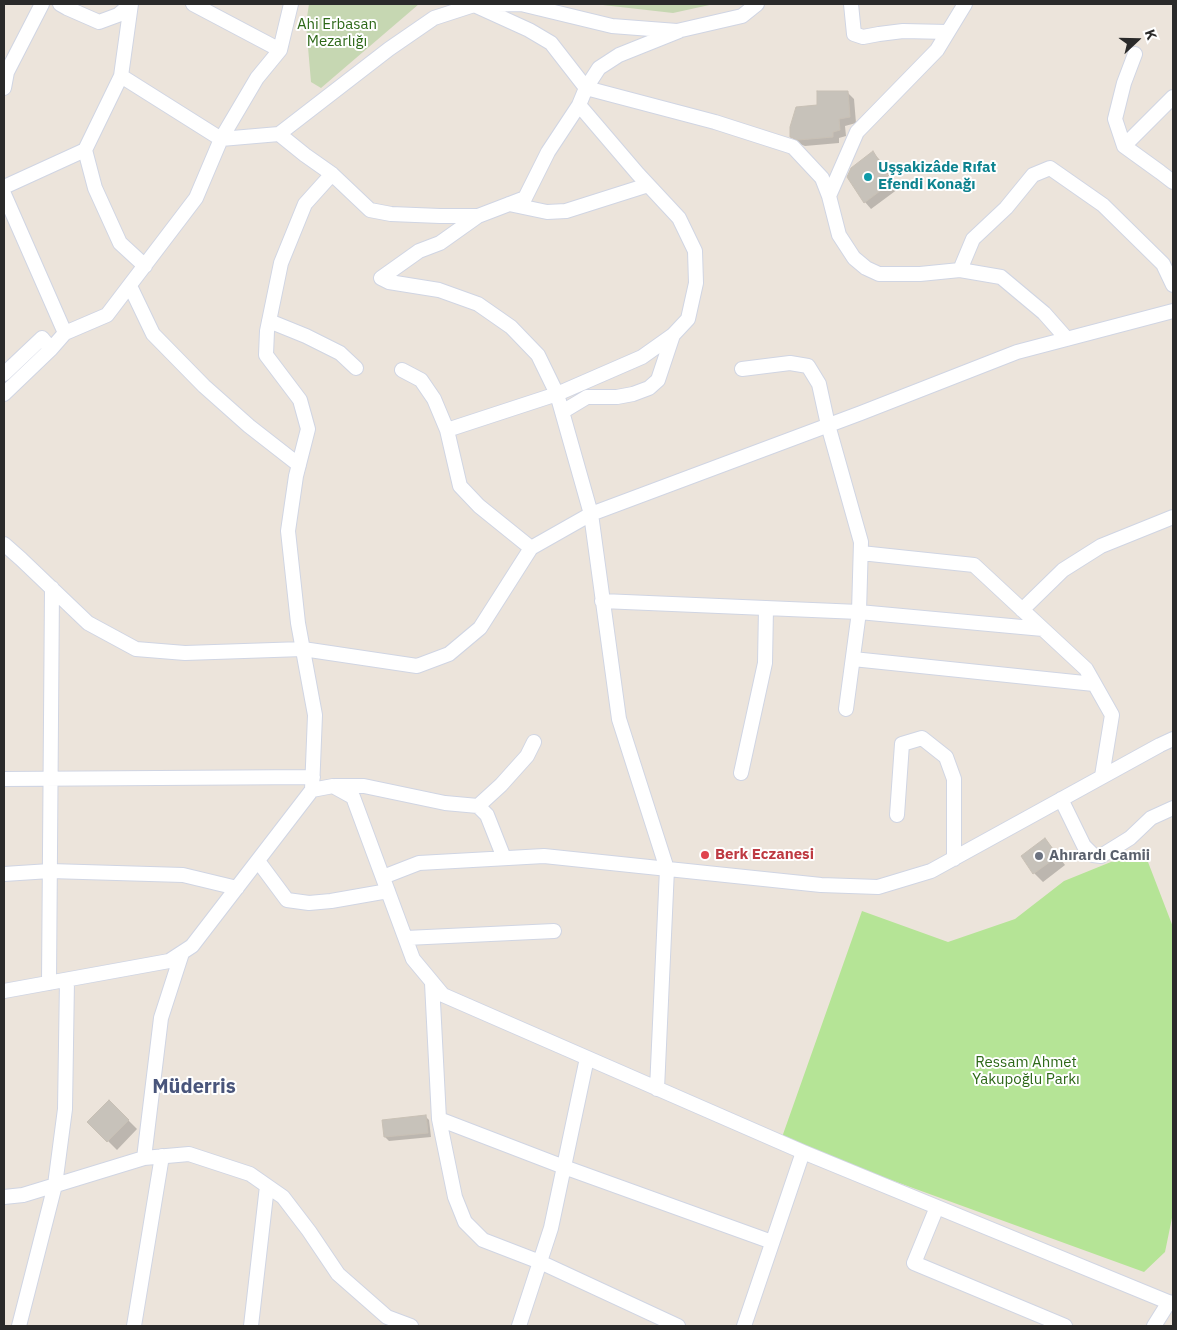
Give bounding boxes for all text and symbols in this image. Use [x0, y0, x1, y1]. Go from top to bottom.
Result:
north arrow [1112, 15, 1162, 65]
park label: Ahi Erbasan Mezarlığı [297, 16, 377, 51]
text: K [1141, 27, 1161, 42]
place label: Uşşakizâde Rıfat Efendi Konağı [878, 159, 996, 194]
marker: Uşşakizâde Rıfat Efendi Konağı [862, 171, 874, 183]
place label: Berk Eczanesi [715, 846, 814, 864]
place label: Ahırardı Camii [1049, 847, 1150, 865]
marker: Berk Eczanesi [699, 849, 711, 861]
marker: Ahırardı Camii [1033, 850, 1045, 862]
park label: Ressam Ahmet Yakupoğlu Parkı [972, 1054, 1080, 1089]
district label: Müderris [152, 1075, 236, 1099]

